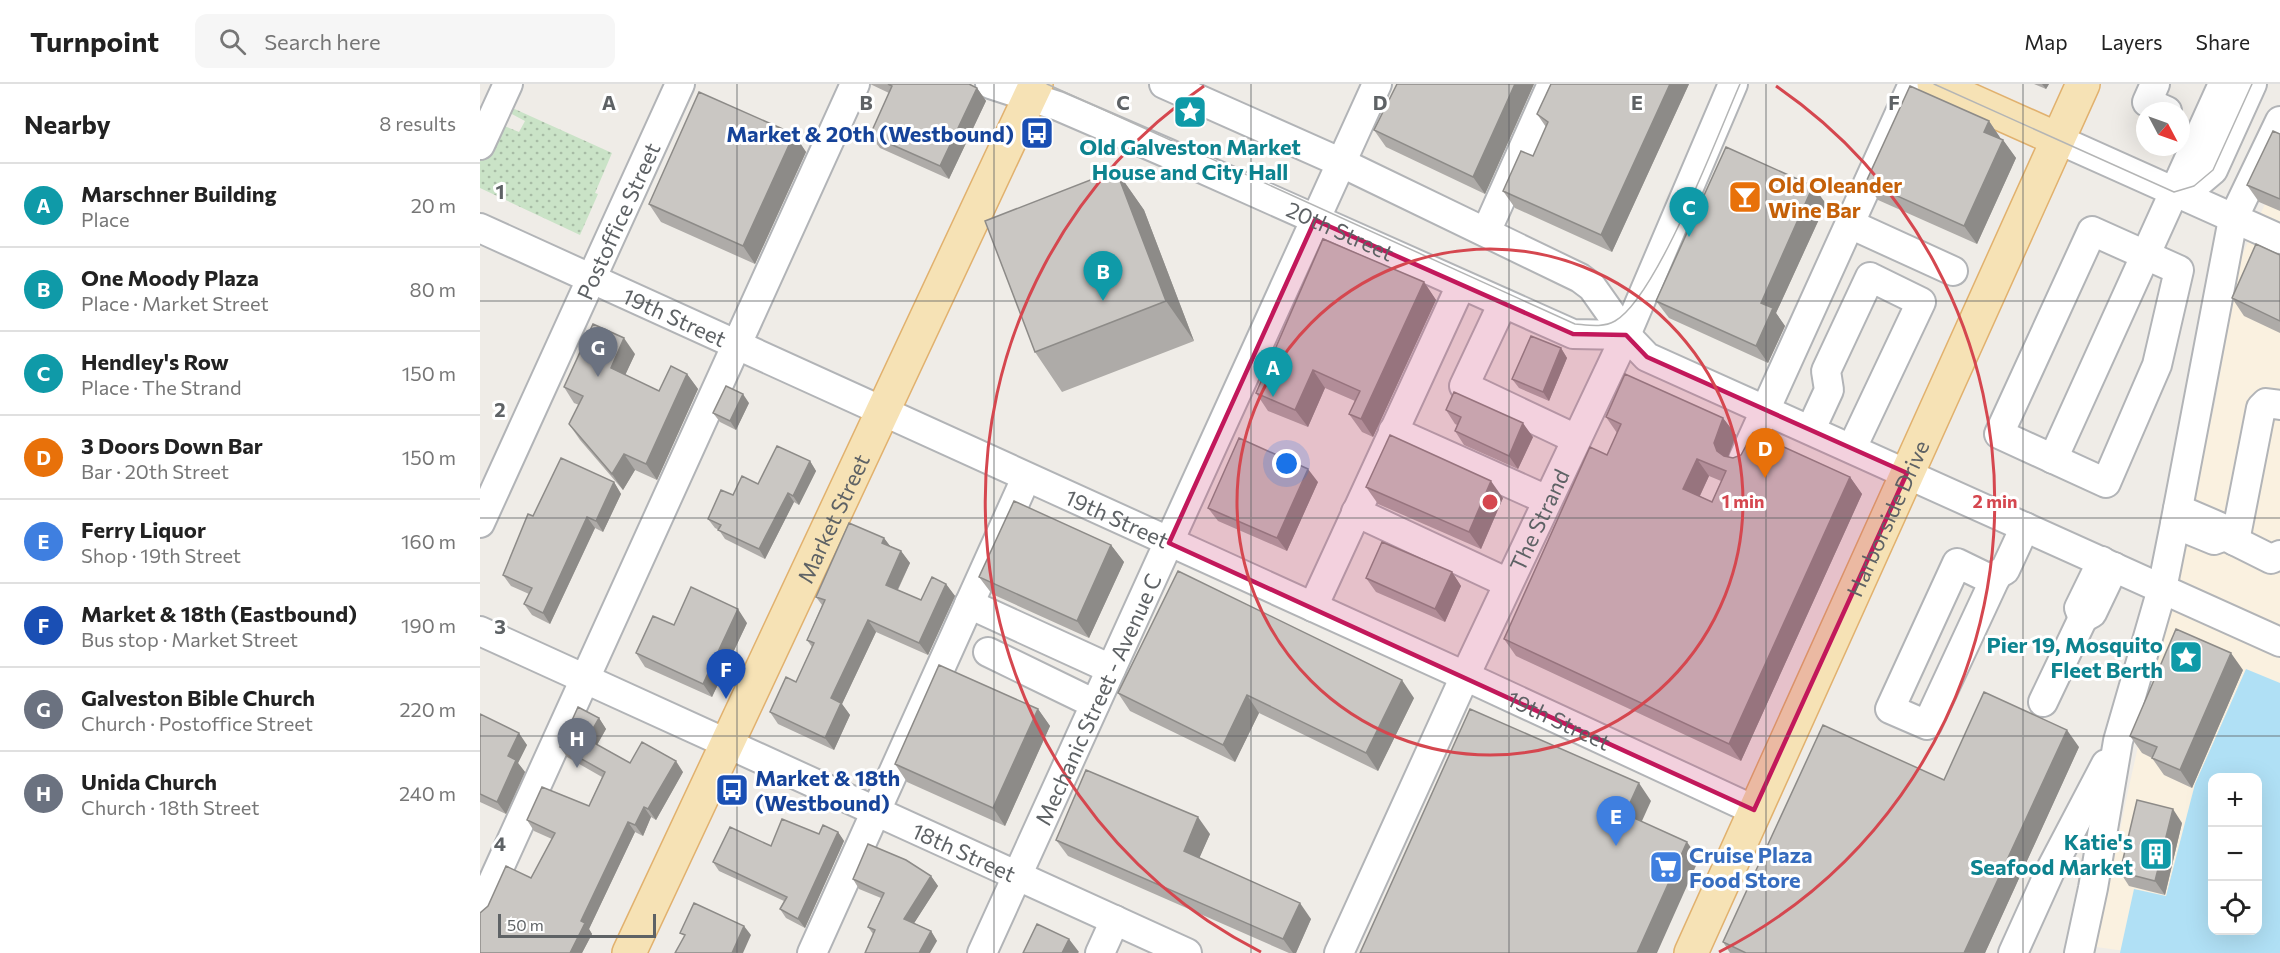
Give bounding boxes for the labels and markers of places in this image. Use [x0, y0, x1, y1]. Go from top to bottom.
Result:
place icon: Old Galveston Market House and City Hall [1172, 94, 1208, 130]
bus stop icon: Market & 20th (Westbound) [1019, 115, 1055, 151]
place label: Market & 20th (Westbound) [726, 120, 1014, 147]
place label: Old Galveston Market House and City Hall [1079, 133, 1301, 185]
place label: Old Oleander Wine Bar [1768, 171, 1902, 223]
bar icon: Old Oleander Wine Bar [1727, 179, 1763, 215]
pin: C [1670, 188, 1708, 237]
pin: B [1084, 252, 1122, 301]
pin: G [578, 328, 618, 377]
pin: A [1254, 348, 1292, 397]
pin: D [1746, 428, 1784, 478]
centre of rings [1480, 492, 1500, 512]
place label: Pier 19, Mosquito Fleet Berth [1987, 631, 2163, 683]
place icon: Pier 19, Mosquito Fleet Berth [2168, 639, 2204, 675]
pin: F [706, 650, 746, 699]
pin: H [558, 718, 596, 768]
place label: Market & 18th (Westbound) [755, 764, 900, 816]
bus stop icon: Market & 18th (Westbound) [714, 772, 750, 808]
pin: E [1596, 796, 1636, 846]
place label: Katie's Seafood Market [1970, 828, 2133, 880]
building icon: Katie's Seafood Market [2138, 836, 2174, 872]
place label: Cruise Plaza Food Store [1689, 841, 1813, 893]
supermarket icon: Cruise Plaza Food Store [1648, 849, 1684, 885]

